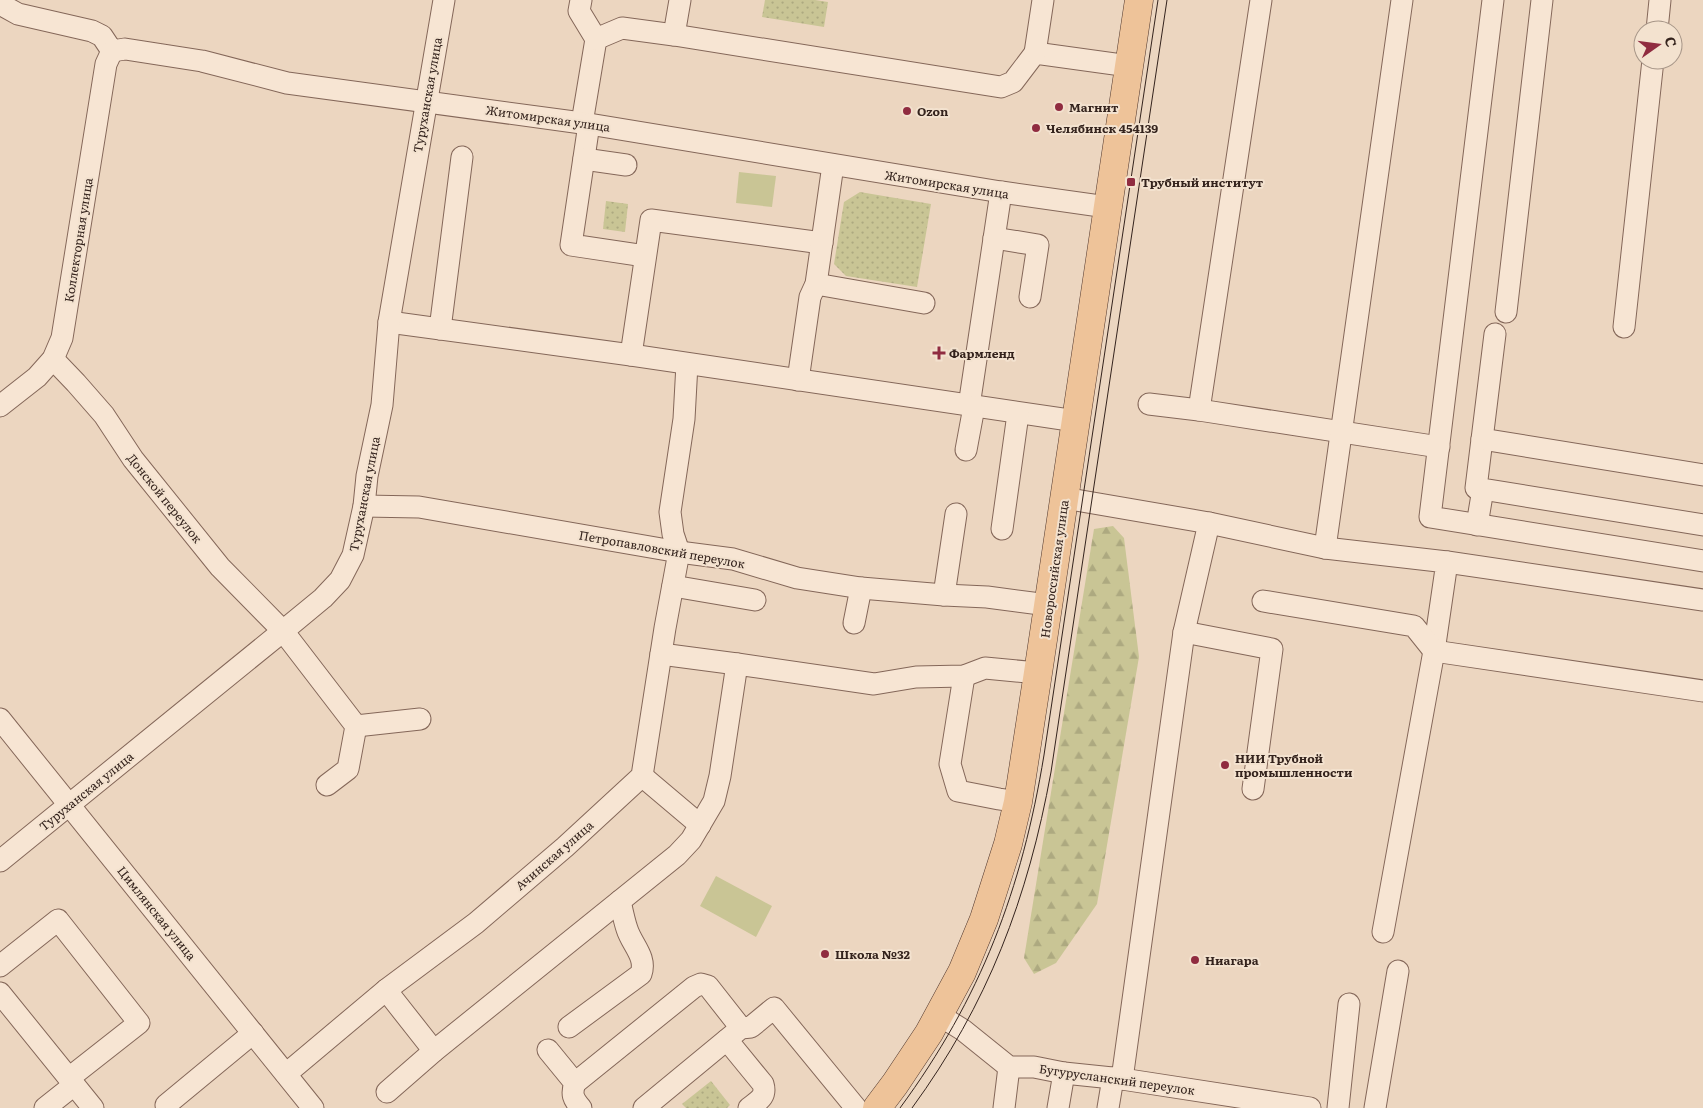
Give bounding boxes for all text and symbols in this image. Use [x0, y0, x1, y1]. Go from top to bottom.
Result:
north arrow [1633, 20, 1683, 70]
text: С [1661, 34, 1683, 49]
street label: Туруханская улица [408, 35, 446, 154]
place label: Магнит [1069, 98, 1119, 116]
street label: Житомирская улица [485, 100, 612, 136]
marker: Магнит [1053, 101, 1065, 113]
place label: Ozon [917, 102, 949, 120]
marker: Ozon [901, 105, 913, 117]
place label: Челябинск 454139 [1046, 119, 1158, 137]
marker: Челябинск 454139 [1030, 122, 1042, 134]
street label: Житомирская улица [884, 165, 1011, 203]
place label: Трубный институт [1141, 173, 1264, 191]
street label: Коллекторная улица [59, 176, 97, 304]
marker: Трубный институт [1125, 176, 1137, 188]
place label: Фармленд [949, 344, 1015, 362]
marker: Фармленд [933, 347, 945, 359]
street label: Туруханская улица [344, 434, 384, 553]
street label: Донской переулок [123, 449, 207, 547]
street label: Новороссийская улица [1035, 498, 1073, 639]
street label: Петропавловский переулок [578, 526, 746, 572]
street label: Туруханская улица [35, 747, 138, 835]
place label: НИИ Трубной промышленности [1235, 749, 1353, 781]
marker: НИИ Трубной промышленности [1219, 759, 1231, 771]
street label: Ачинская улица [511, 816, 597, 894]
street label: Цимлянская улица [113, 862, 201, 964]
place label: Школа №32 [835, 945, 910, 963]
marker: Школа №32 [819, 948, 831, 960]
place label: Ниагара [1205, 951, 1259, 969]
marker: Ниагара [1189, 954, 1201, 966]
street label: Бугурусланский переулок [1038, 1059, 1196, 1099]

